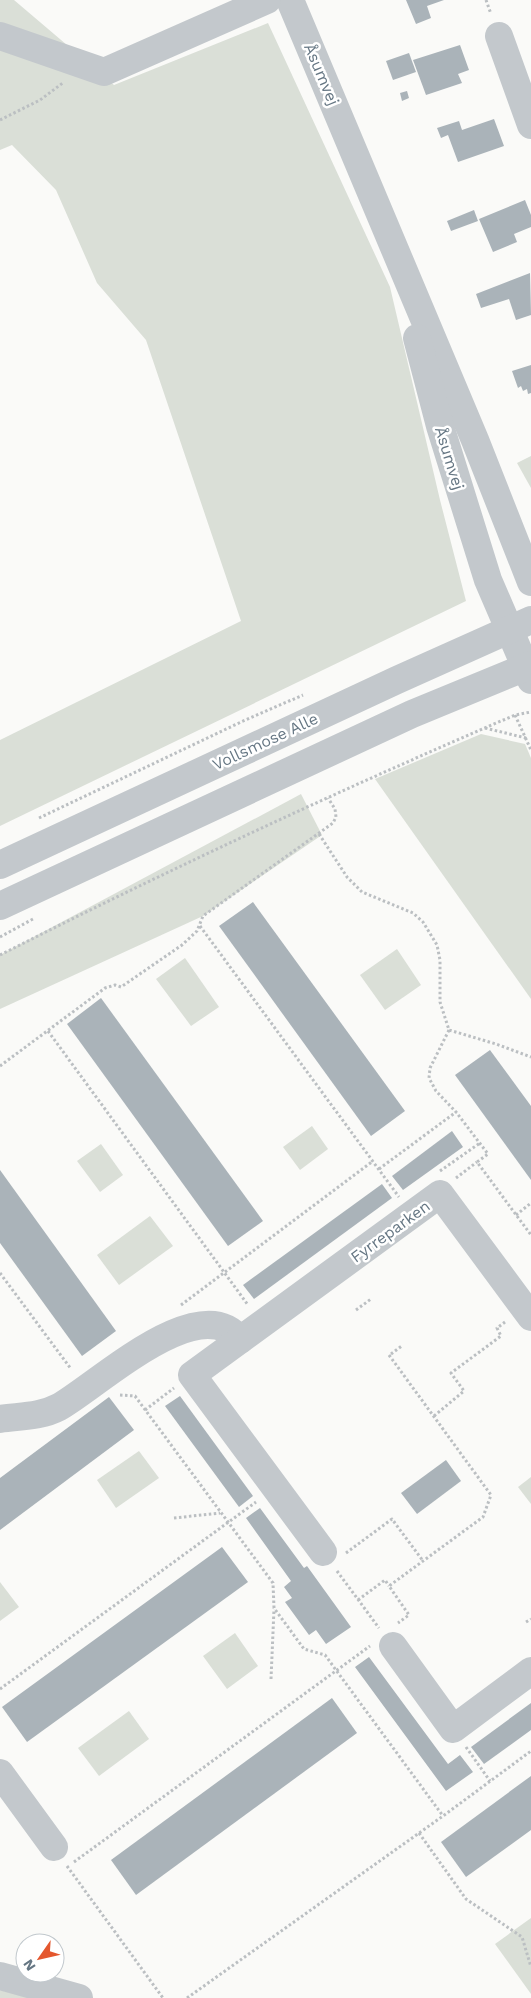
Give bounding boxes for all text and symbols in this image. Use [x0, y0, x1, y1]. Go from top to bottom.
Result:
street label: Åsumvej [300, 40, 343, 108]
street label: Åsumvej [431, 424, 468, 492]
street label: Vollsmose Alle [209, 709, 321, 774]
street label: Fyrreparken [347, 1196, 434, 1266]
north arrow [15, 1933, 65, 1983]
text: N [20, 1956, 39, 1974]

